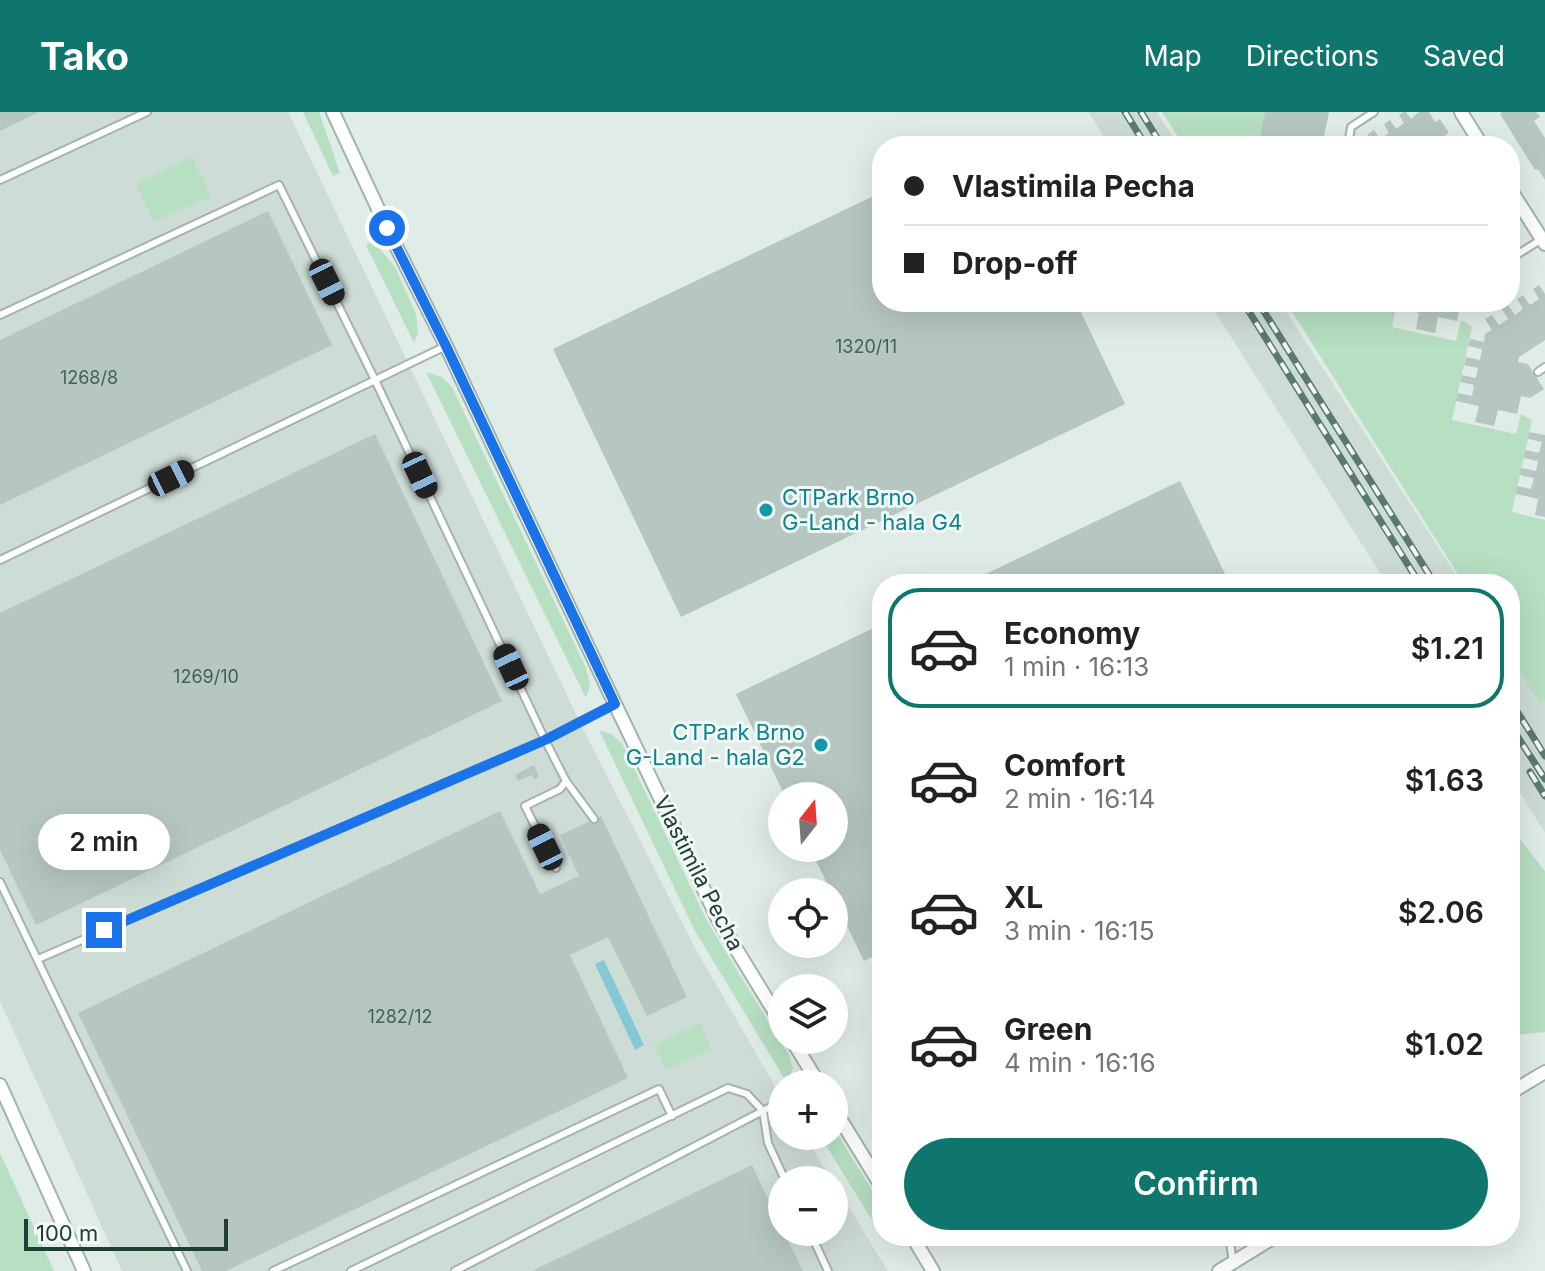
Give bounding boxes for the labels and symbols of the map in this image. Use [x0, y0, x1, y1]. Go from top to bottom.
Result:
route start [369, 210, 405, 246]
car [306, 255, 348, 309]
house number: 1320/11 [835, 336, 897, 357]
house number: 1268/8 [60, 367, 118, 388]
car [399, 448, 441, 502]
car [144, 457, 198, 499]
place label: CTPark Brno G-Land - hala G4 [782, 484, 962, 535]
marker: CTPark Brno G-Land - hala G4 [757, 501, 775, 519]
car [490, 640, 532, 694]
house number: 1269/10 [173, 666, 239, 687]
place label: CTPark Brno G-Land - hala G2 [626, 719, 805, 770]
marker: CTPark Brno G-Land - hala G2 [812, 736, 830, 754]
north arrow [768, 782, 848, 862]
street label: Vlastimila Pecha [649, 791, 749, 955]
callout: 2 min [38, 814, 170, 870]
car [524, 820, 566, 874]
route end [86, 912, 122, 948]
house number: 1282/12 [367, 1006, 433, 1027]
scale bar [24, 1215, 228, 1251]

